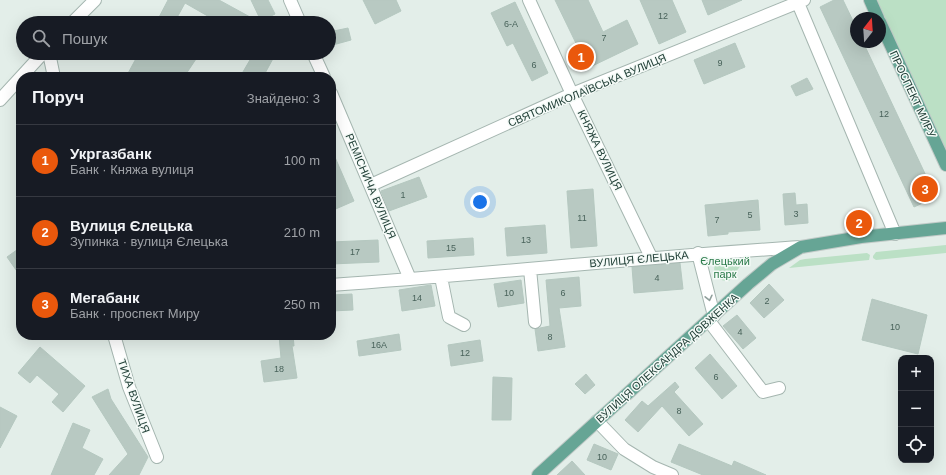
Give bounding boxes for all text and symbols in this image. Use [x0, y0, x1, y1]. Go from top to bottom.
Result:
house number: 12 [658, 11, 668, 21]
north arrow [850, 12, 886, 48]
search box [16, 16, 336, 60]
house number: 6-А [504, 19, 518, 29]
icon: search [30, 27, 52, 49]
text: Пошук [62, 30, 107, 47]
house number: 7 [601, 33, 607, 43]
pin: 1 [568, 42, 594, 72]
street label: ПРОСПЕКТ МИРУ [888, 49, 939, 140]
street label: СВЯТОМИКОЛАЇВСЬКА ВУЛИЦЯ [506, 51, 668, 129]
house number: 9 [717, 58, 723, 68]
house number: 6 [531, 60, 537, 70]
text: Поруч [32, 88, 84, 107]
text: Знайдено: 3 [247, 91, 320, 106]
street label: КНЯЖА ВУЛИЦЯ [575, 108, 625, 192]
house number: 12 [879, 109, 889, 119]
street label: РЕМІСНИЧА ВУЛИЦЯ [343, 132, 399, 240]
text: Укргазбанк [70, 145, 151, 162]
text: 1 [41, 153, 49, 168]
text: 100 m [284, 153, 320, 168]
text: Банк · Княжа вулиця [70, 162, 194, 177]
pin: 3 [912, 174, 938, 204]
house number: 1 [400, 190, 406, 200]
your location [470, 192, 490, 212]
pin: 2 [846, 208, 872, 238]
house number: 3 [793, 209, 799, 219]
house number: 5 [747, 210, 753, 220]
house number: 11 [577, 213, 587, 223]
house number: 7 [714, 215, 720, 225]
text: Вулиця Єлецька [70, 217, 193, 234]
text: 2 [41, 225, 49, 240]
text: 210 m [284, 225, 320, 240]
text: Зупинка · вулиця Єлецька [70, 234, 228, 249]
house number: 13 [521, 235, 531, 245]
house number: 15 [446, 243, 456, 253]
house number: 17 [350, 247, 360, 257]
street label: ВУЛИЦЯ ЄЛЕЦЬКА [589, 249, 690, 269]
park label: Єлецький парк [700, 255, 750, 280]
house number: 4 [654, 273, 660, 283]
house number: 10 [504, 288, 514, 298]
house number: 6 [560, 288, 566, 298]
text: Мегабанк [70, 289, 140, 306]
street label: ВУЛИЦЯ ОЛЕКСАНДРА ДОВЖЕНКА [594, 291, 741, 425]
house number: 14 [412, 293, 422, 303]
one-way arrow [705, 295, 713, 301]
house number: 2 [764, 296, 770, 306]
text: 3 [41, 297, 49, 312]
text: 250 m [284, 297, 320, 312]
text: Банк · проспект Миру [70, 306, 200, 321]
house number: 10 [890, 322, 900, 332]
house number: 4 [737, 327, 743, 337]
house number: 8 [547, 332, 553, 342]
house number: 16А [371, 340, 387, 350]
house number: 12 [460, 348, 470, 358]
map controls [898, 355, 934, 463]
button: + [898, 355, 934, 391]
street label: ТИХА ВУЛИЦЯ [116, 358, 152, 434]
house number: 18 [274, 364, 284, 374]
house number: 6 [713, 372, 719, 382]
button: − [898, 391, 934, 427]
house number: 8 [676, 406, 682, 416]
button: locate [898, 427, 934, 463]
house number: 10 [597, 452, 607, 462]

